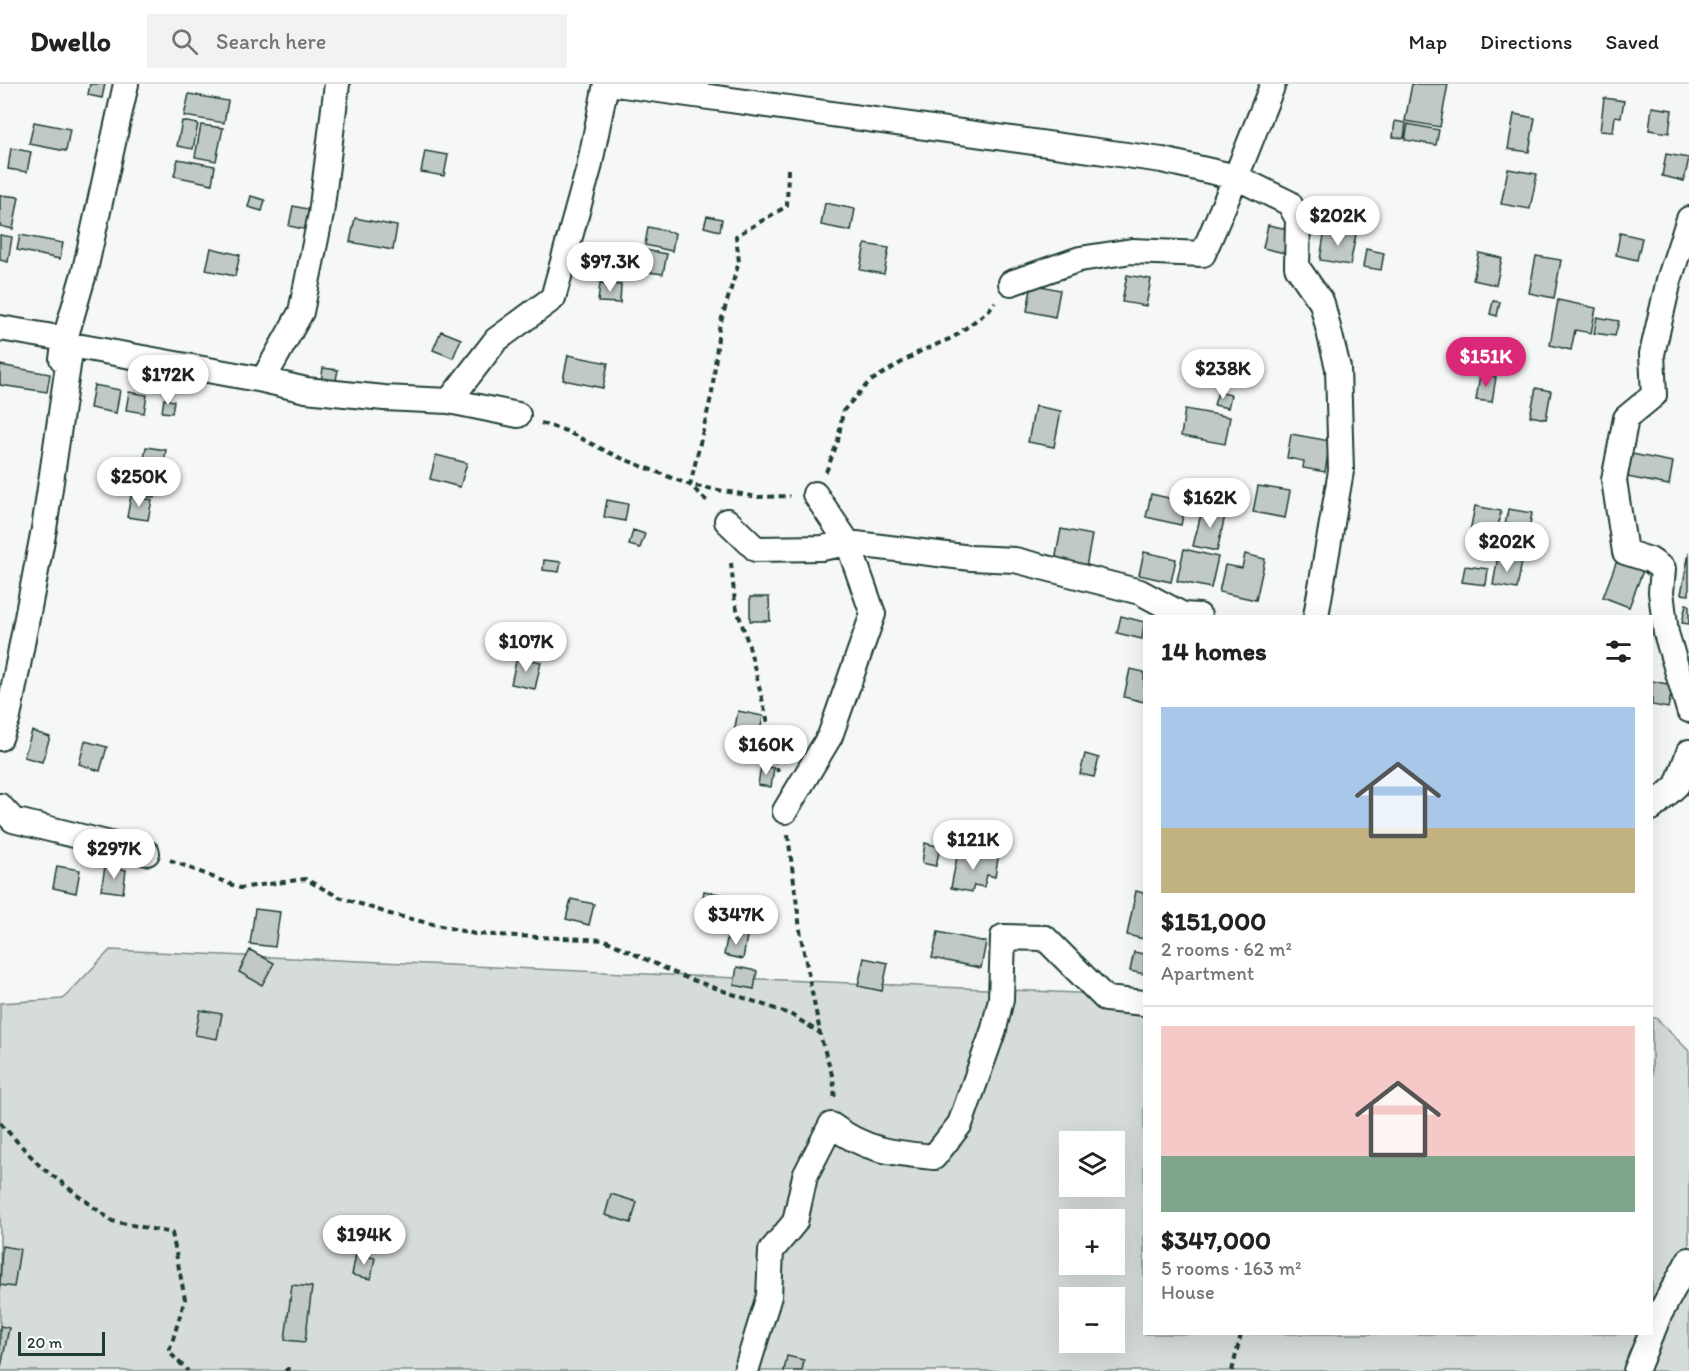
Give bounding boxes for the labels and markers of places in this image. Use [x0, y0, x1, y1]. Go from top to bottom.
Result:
pin: $202K [1296, 196, 1380, 247]
pin: $97.3K [561, 242, 659, 293]
pin: $151K [1444, 337, 1528, 388]
pin: $238K [1181, 349, 1265, 400]
pin: $172K [126, 355, 210, 406]
pin: $250K [97, 457, 181, 508]
pin: $162K [1168, 478, 1252, 529]
pin: $202K [1465, 522, 1549, 573]
pin: $107K [484, 622, 568, 673]
pin: $160K [724, 725, 808, 776]
pin: $121K [931, 820, 1015, 871]
pin: $297K [72, 829, 156, 880]
pin: $347K [694, 895, 778, 946]
pin: $194K [322, 1215, 406, 1266]

